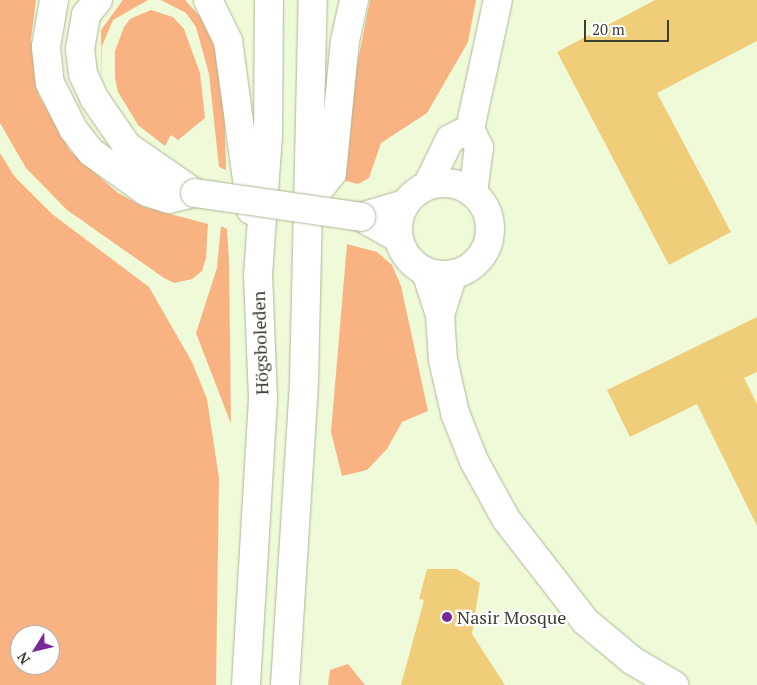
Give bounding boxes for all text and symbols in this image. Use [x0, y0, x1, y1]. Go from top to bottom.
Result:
scale bar [587, 10, 672, 42]
text: 20 m [592, 19, 625, 39]
street label: Högsboleden [247, 291, 273, 395]
place label: Nasir Mosque [457, 606, 566, 628]
marker: Nasir Mosque [441, 611, 453, 623]
north arrow [10, 625, 60, 675]
text: N [12, 649, 34, 668]

